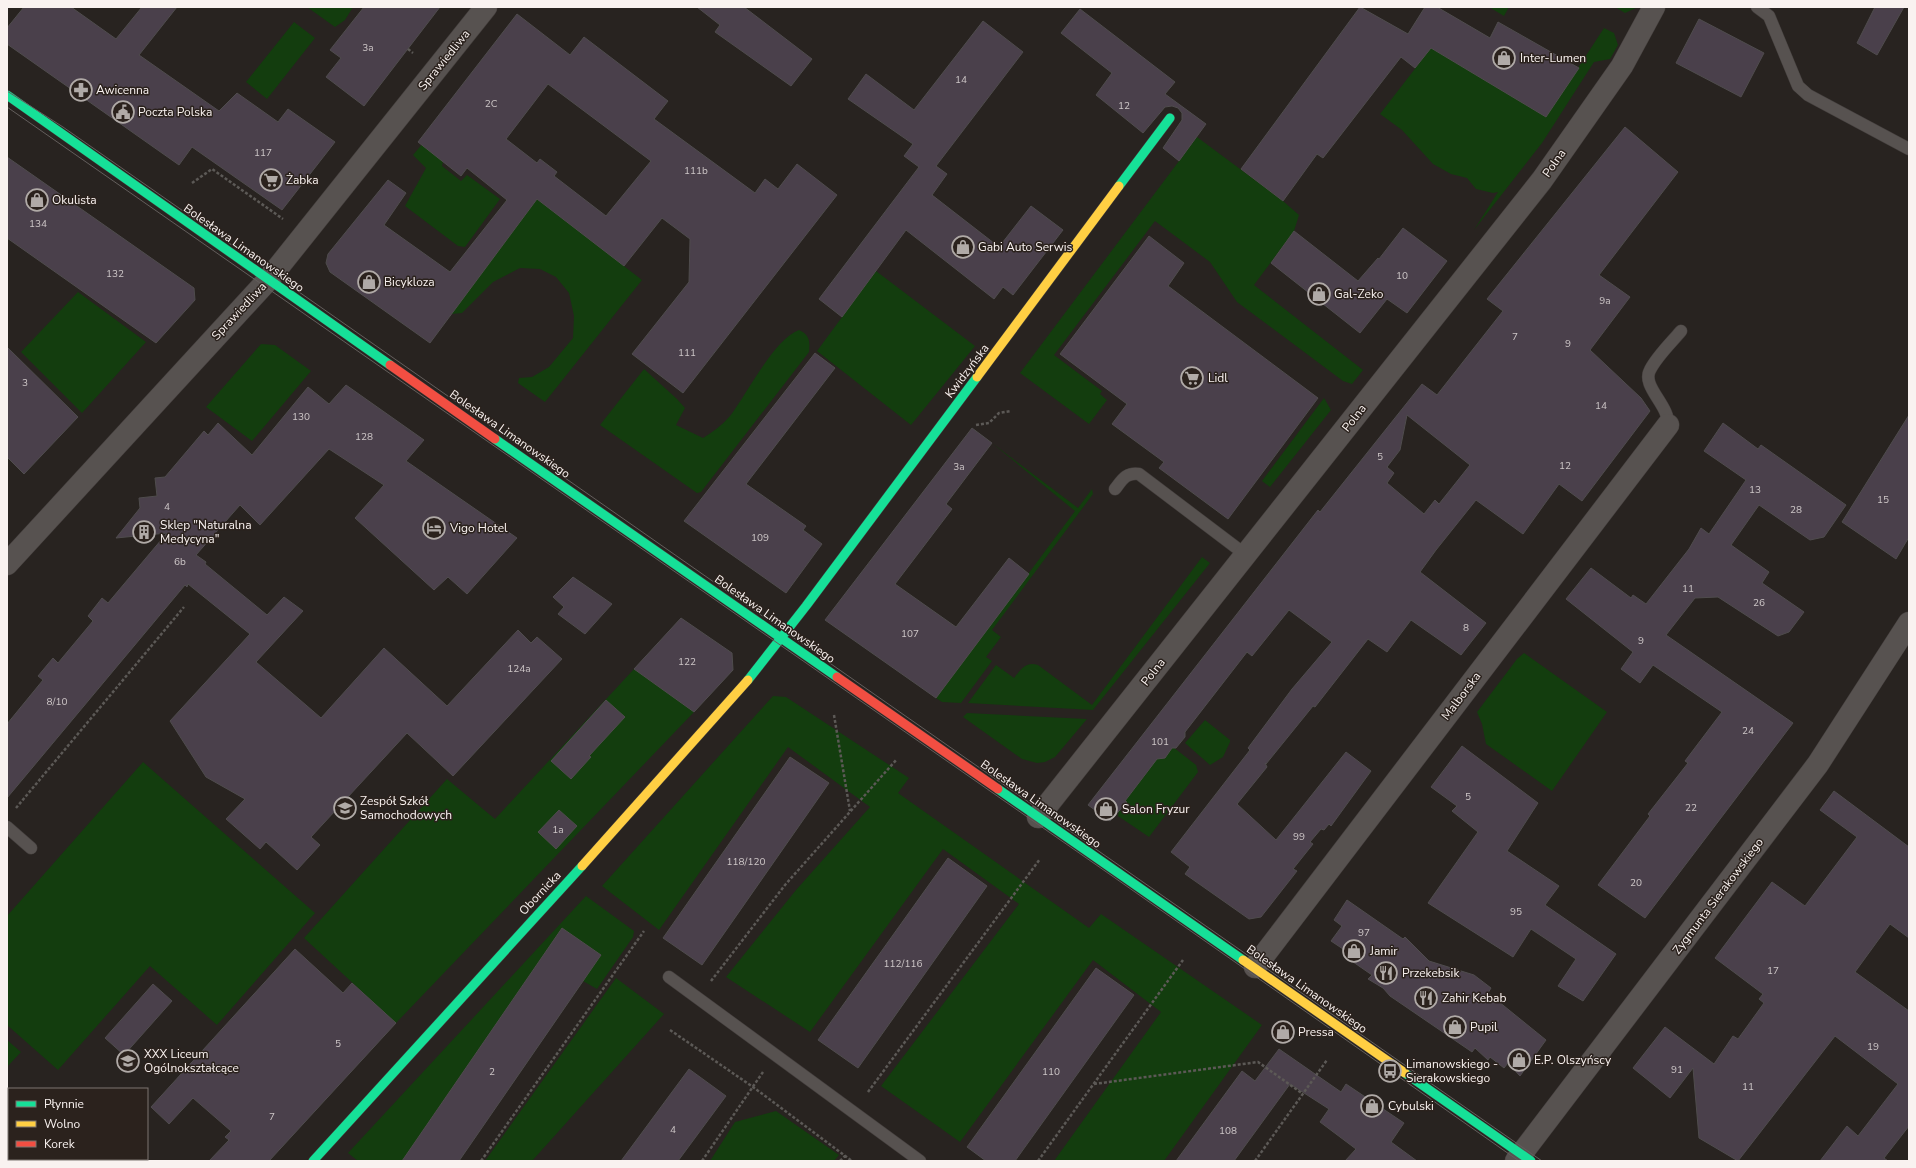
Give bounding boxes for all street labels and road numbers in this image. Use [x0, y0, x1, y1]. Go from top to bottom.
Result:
street label: Sprawiedliwa [415, 26, 473, 94]
street label: Polna [1539, 146, 1569, 180]
street label: Bolesława Limanowskiego [181, 200, 308, 296]
street label: Sprawiedliwa [208, 279, 270, 343]
street label: Kwidzyńska [941, 341, 993, 401]
street label: Bolesława Limanowskiego [447, 386, 574, 482]
street label: Polna [1338, 401, 1370, 435]
street label: Bolesława Limanowskiego [712, 571, 839, 667]
street label: Polna [1137, 655, 1169, 689]
street label: Malborska [1438, 669, 1484, 723]
street label: Bolesława Limanowskiego [978, 756, 1105, 852]
street label: Zygmunta Sierakowskiego [1669, 834, 1767, 957]
street label: Obornicka [516, 868, 564, 918]
street label: Bolesława Limanowskiego [1244, 941, 1371, 1037]

